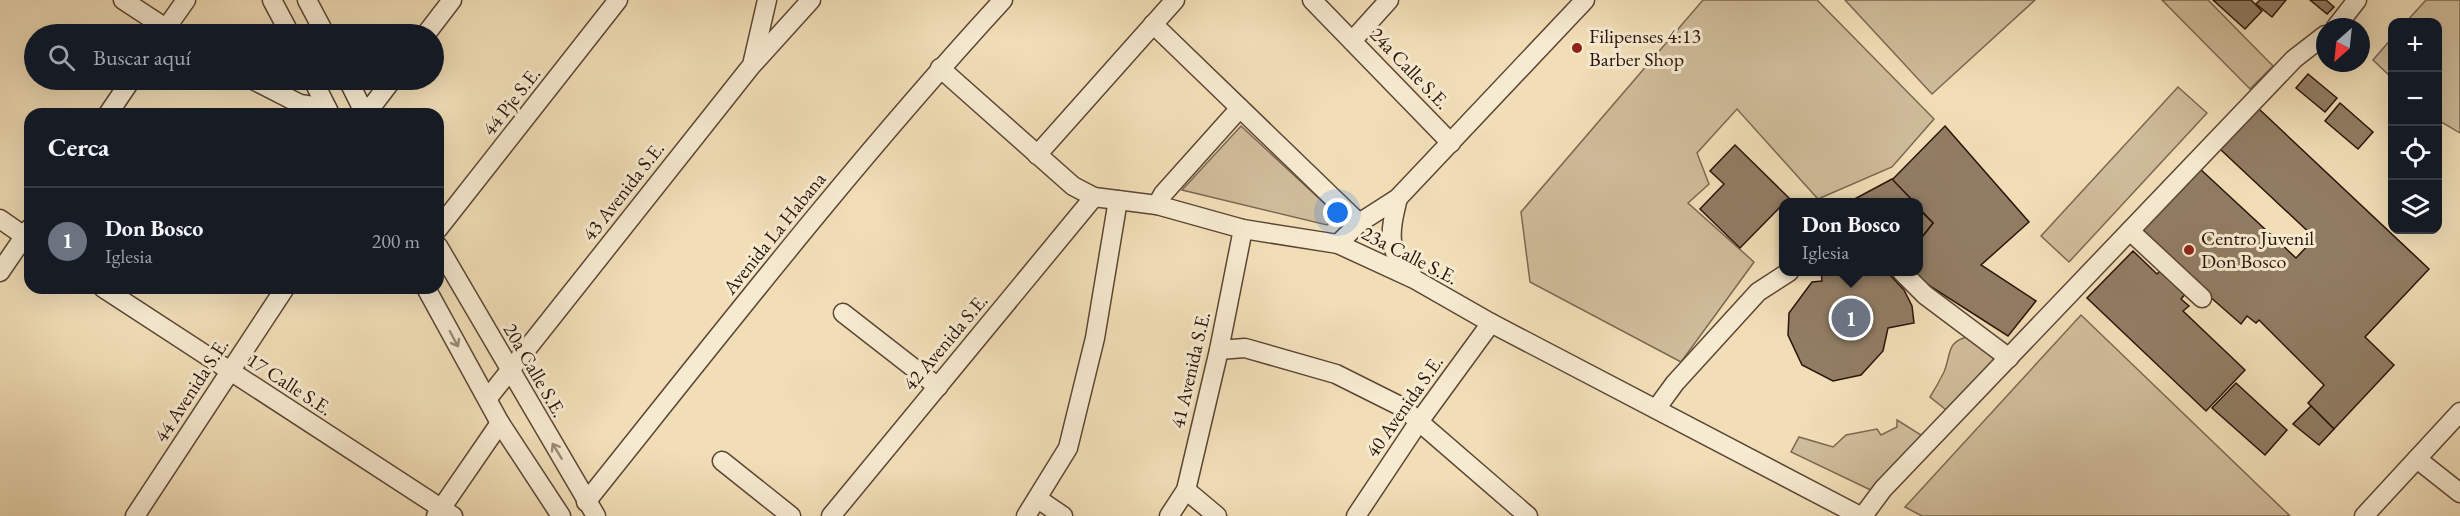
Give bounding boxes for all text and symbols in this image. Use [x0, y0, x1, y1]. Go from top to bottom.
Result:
north arrow [2316, 18, 2370, 72]
map controls [2388, 18, 2442, 234]
button: + [2388, 18, 2442, 72]
street label: 24a Calle S.E. [1364, 21, 1456, 115]
place label: Filipenses 4:13 Barber Shop [1589, 23, 1701, 72]
search box [24, 24, 444, 90]
icon: search [45, 41, 78, 74]
marker: Filipenses 4:13 Barber Shop [1570, 41, 1584, 55]
text: Buscar aquí [93, 43, 191, 72]
street label: 44 Pje S.E. [476, 61, 546, 141]
button: − [2388, 72, 2442, 126]
button: locate [2388, 126, 2442, 180]
text: Cerca [48, 130, 109, 164]
street label: 43 Avenida S.E. [576, 136, 670, 246]
street label: Avenida La Habana [716, 166, 831, 300]
button: layers [2388, 180, 2442, 234]
your location [1323, 198, 1352, 227]
popup [1779, 198, 1923, 276]
text: Don Bosco [1802, 210, 1900, 239]
text: Don Bosco [105, 214, 203, 243]
street label: 23a Calle S.E. [1358, 220, 1462, 290]
place label: Centro Juvenil Don Bosco [2201, 225, 2314, 274]
text: 1 [62, 228, 73, 254]
text: 200 m [372, 228, 420, 254]
text: Iglesia [1802, 239, 1849, 265]
text: Iglesia [105, 243, 152, 269]
marker: Centro Juvenil Don Bosco [2182, 243, 2196, 257]
street label: 42 Avenida S.E. [897, 288, 993, 396]
pin: 1 [1832, 296, 1870, 340]
street label: 41 Avenida S.E. [1164, 309, 1216, 431]
street label: 20a Calle S.E. [498, 318, 572, 422]
one-way arrow [449, 330, 460, 348]
street label: 44 Avenida S.E. [148, 333, 234, 447]
street label: 17 Calle S.E. [242, 347, 338, 421]
street label: 40 Avenida S.E. [1359, 350, 1449, 462]
one-way arrow [550, 443, 562, 460]

